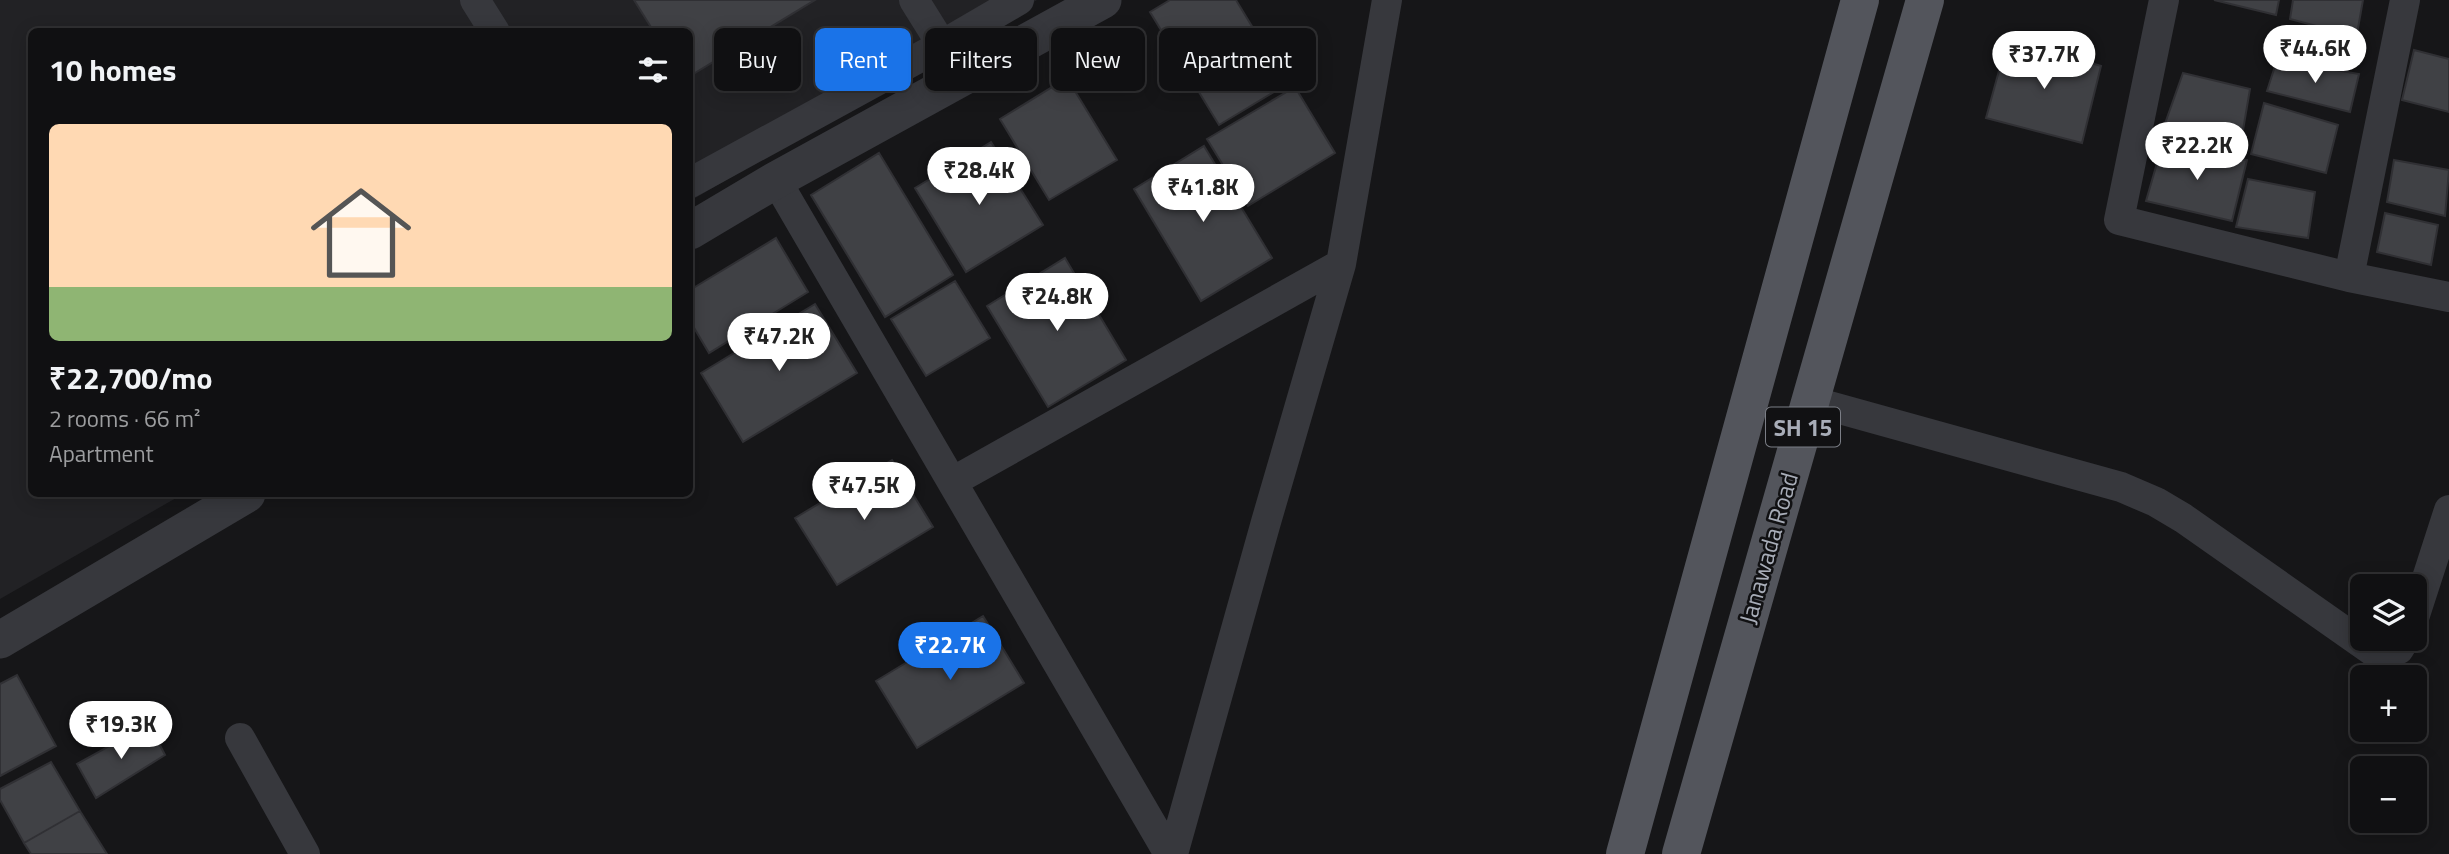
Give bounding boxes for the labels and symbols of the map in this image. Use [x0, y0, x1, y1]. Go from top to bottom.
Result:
pin: ₹44.6K [2258, 25, 2372, 85]
pin: ₹37.7K [1987, 32, 2101, 91]
pin: ₹22.2K [2140, 122, 2254, 182]
pin: ₹28.4K [922, 148, 1036, 207]
pin: ₹41.8K [1146, 164, 1260, 224]
pin: ₹24.8K [1000, 274, 1114, 333]
pin: ₹47.2K [722, 314, 836, 373]
road number: SH 15 [1766, 408, 1840, 446]
pin: ₹47.5K [807, 462, 921, 522]
street label: Janawada Road [1729, 468, 1807, 628]
pin: ₹22.7K [893, 622, 1007, 682]
pin: ₹19.3K [64, 702, 178, 761]

